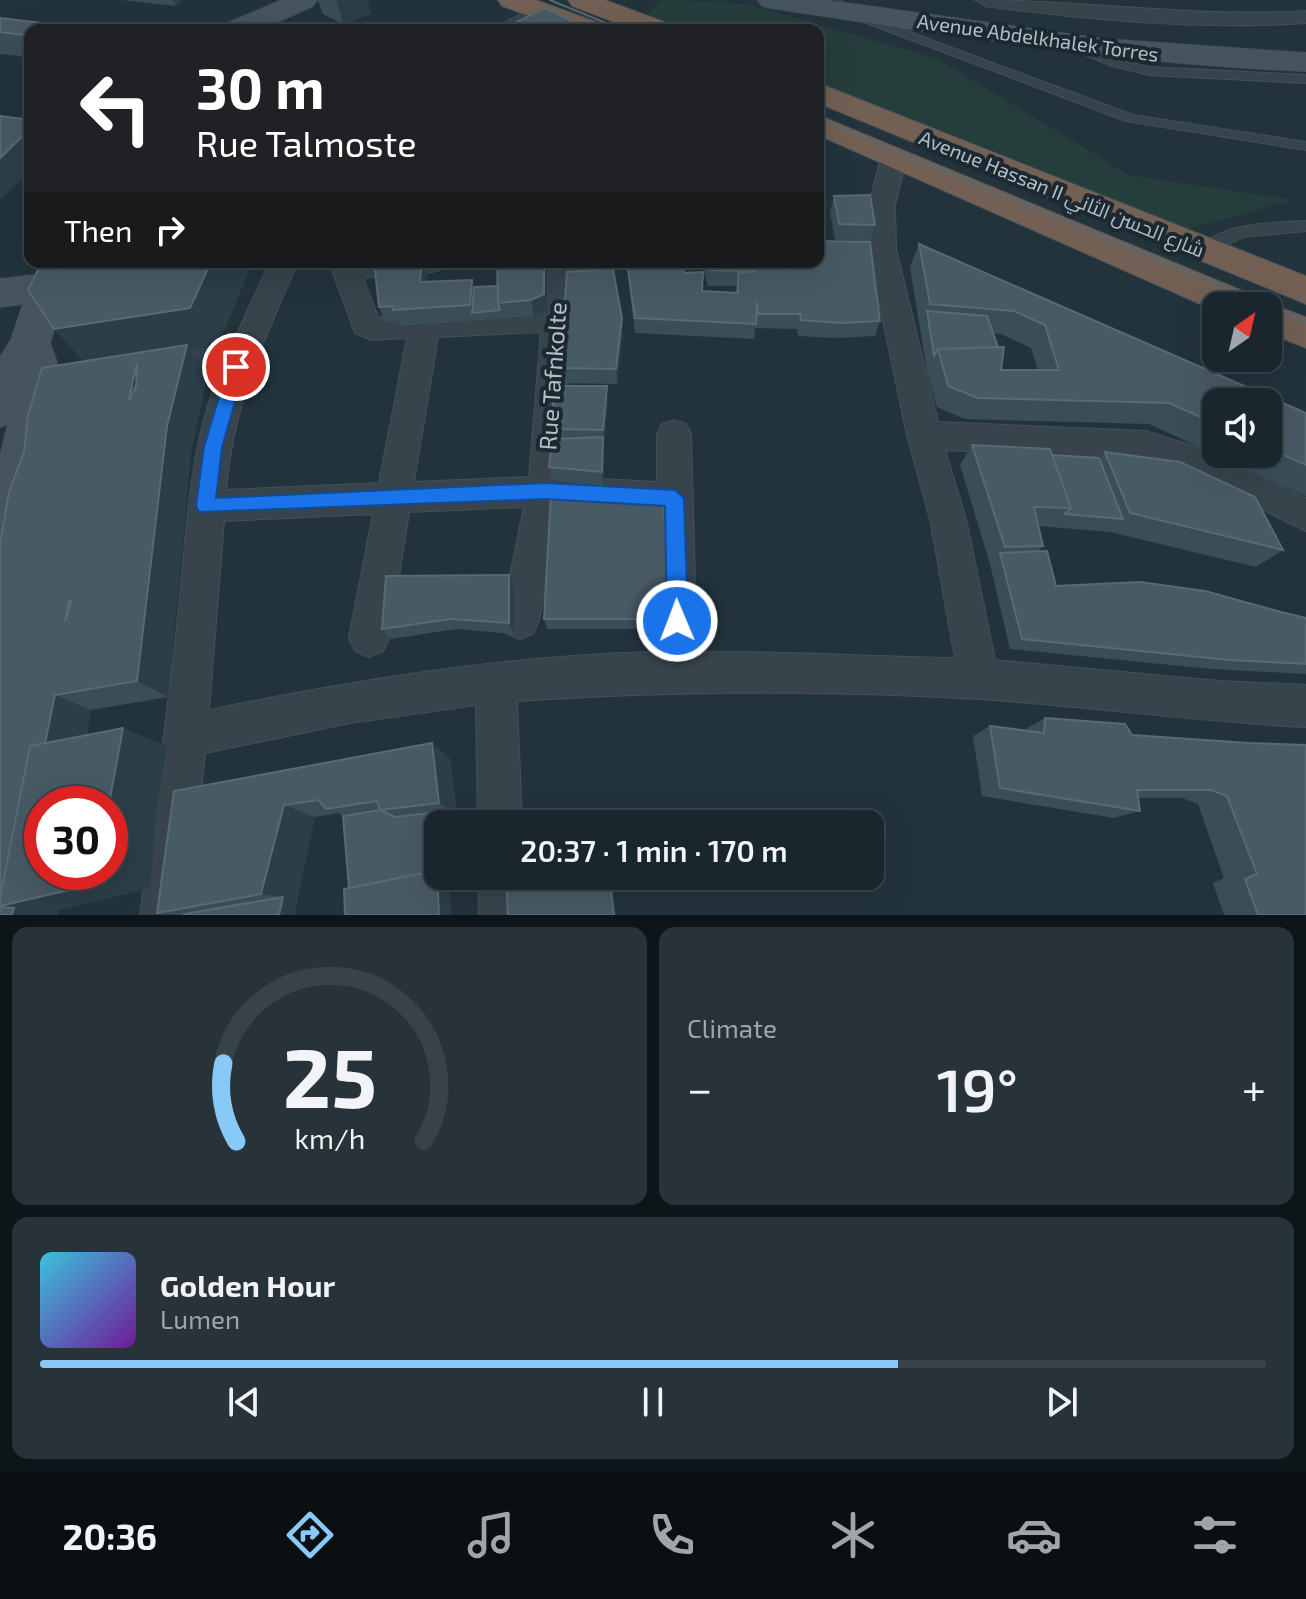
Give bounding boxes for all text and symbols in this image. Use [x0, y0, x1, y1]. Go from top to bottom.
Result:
street label: Avenue Abdelkhalek Torres [916, 8, 1160, 66]
text: 30 m [196, 53, 325, 120]
icon: left [64, 56, 168, 160]
text: Rue Talmoste [196, 121, 417, 164]
street label: Avenue Hassan II شارع الحسن الثاني [914, 125, 1208, 266]
icon: right [148, 208, 192, 252]
text: Then [64, 212, 132, 248]
north arrow [1202, 292, 1282, 372]
map controls [1202, 292, 1282, 468]
street label: Rue Tafnkolte [532, 301, 572, 451]
pin [202, 333, 270, 401]
icon: arrive [214, 345, 258, 389]
button: sound [1202, 388, 1282, 468]
position arrow [635, 579, 719, 663]
speed limit sign: 30 [24, 786, 128, 890]
text: 20:37 · 1 min · 170 m [520, 832, 788, 868]
text: Climate [687, 1012, 777, 1043]
text: 25 [282, 1025, 377, 1125]
text: 19° [937, 1052, 1018, 1124]
text: − [687, 1061, 713, 1114]
text: + [1242, 1061, 1266, 1114]
text: km/h [294, 1120, 365, 1155]
text: Golden Hour [160, 1267, 335, 1303]
text: Lumen [160, 1303, 240, 1334]
icon: previous [222, 1380, 266, 1424]
icon: pause [631, 1380, 675, 1424]
icon: next [1040, 1380, 1084, 1424]
icon: directions [282, 1507, 338, 1563]
icon: music [463, 1507, 519, 1563]
icon: phone [644, 1507, 700, 1563]
icon: climate [825, 1507, 881, 1563]
icon: car [1006, 1507, 1062, 1563]
icon: filters [1187, 1507, 1243, 1563]
text: 20:36 [63, 1514, 157, 1557]

